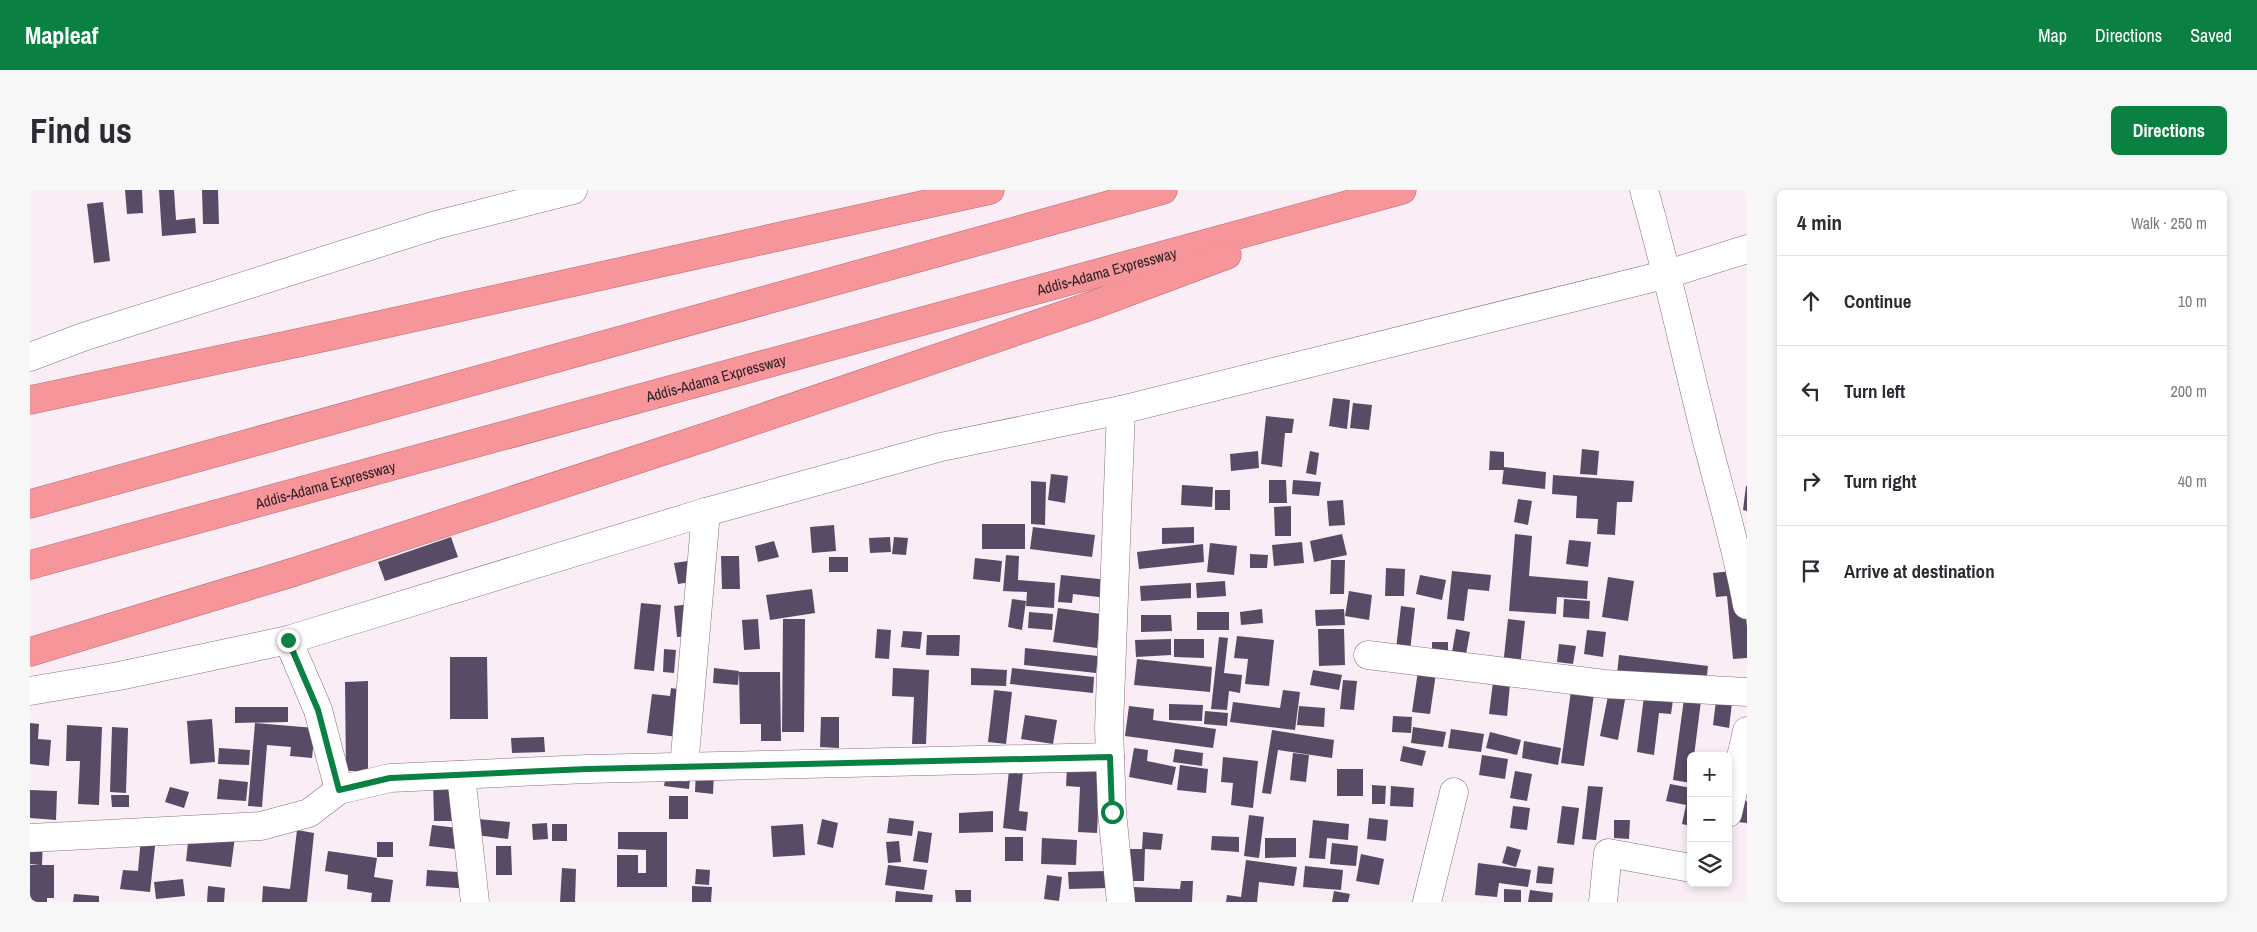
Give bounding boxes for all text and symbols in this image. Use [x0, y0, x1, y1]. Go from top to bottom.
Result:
text: Mapleaf [25, 19, 98, 51]
text: Map [2038, 23, 2067, 48]
text: Directions [2095, 23, 2162, 48]
text: Saved [2190, 23, 2232, 48]
button: Directions [2111, 106, 2227, 155]
text: Find us [30, 107, 132, 154]
text: 4 min [1797, 208, 1842, 237]
text: Walk · 250 m [2131, 212, 2207, 234]
street label: Addis-Adama Expressway [1033, 241, 1180, 300]
icon: ahead [1797, 287, 1825, 315]
text: Continue [1844, 288, 1912, 314]
text: 10 m [2178, 290, 2207, 312]
street label: Addis-Adama Expressway [642, 348, 789, 407]
icon: left [1797, 377, 1825, 405]
text: Turn left [1844, 378, 1905, 404]
text: 200 m [2171, 380, 2207, 402]
street label: Addis-Adama Expressway [252, 455, 398, 514]
icon: right [1797, 467, 1825, 495]
text: Turn right [1844, 468, 1916, 494]
text: 40 m [2178, 470, 2207, 492]
icon: arrive [1797, 557, 1825, 585]
text: Arrive at destination [1844, 558, 1995, 584]
route end [277, 629, 300, 652]
map controls [1687, 752, 1732, 887]
button: + [1687, 752, 1732, 797]
button: − [1687, 797, 1732, 842]
route start [1101, 801, 1124, 824]
button: layers [1687, 842, 1732, 887]

